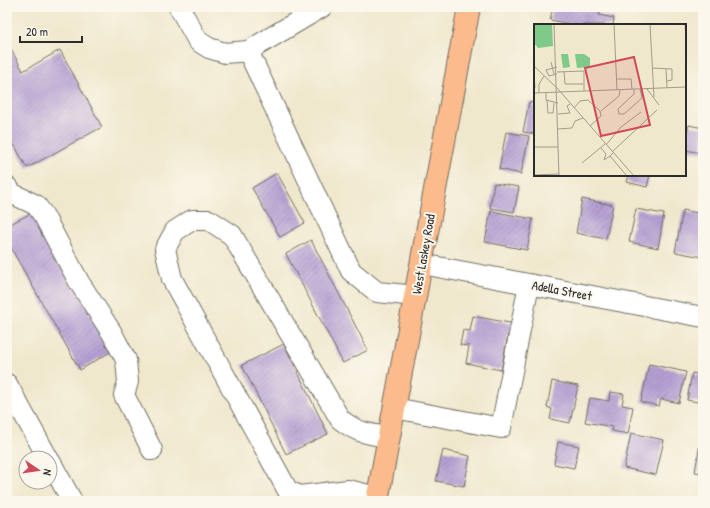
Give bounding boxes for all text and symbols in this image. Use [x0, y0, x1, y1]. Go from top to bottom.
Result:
scale bar [20, 18, 82, 44]
text: 20 m [26, 23, 48, 40]
inset map [534, 24, 686, 176]
street label: West Laskey Road [407, 213, 439, 295]
street label: Adella Street [531, 275, 594, 305]
north arrow [18, 450, 58, 490]
text: N [40, 468, 55, 477]

